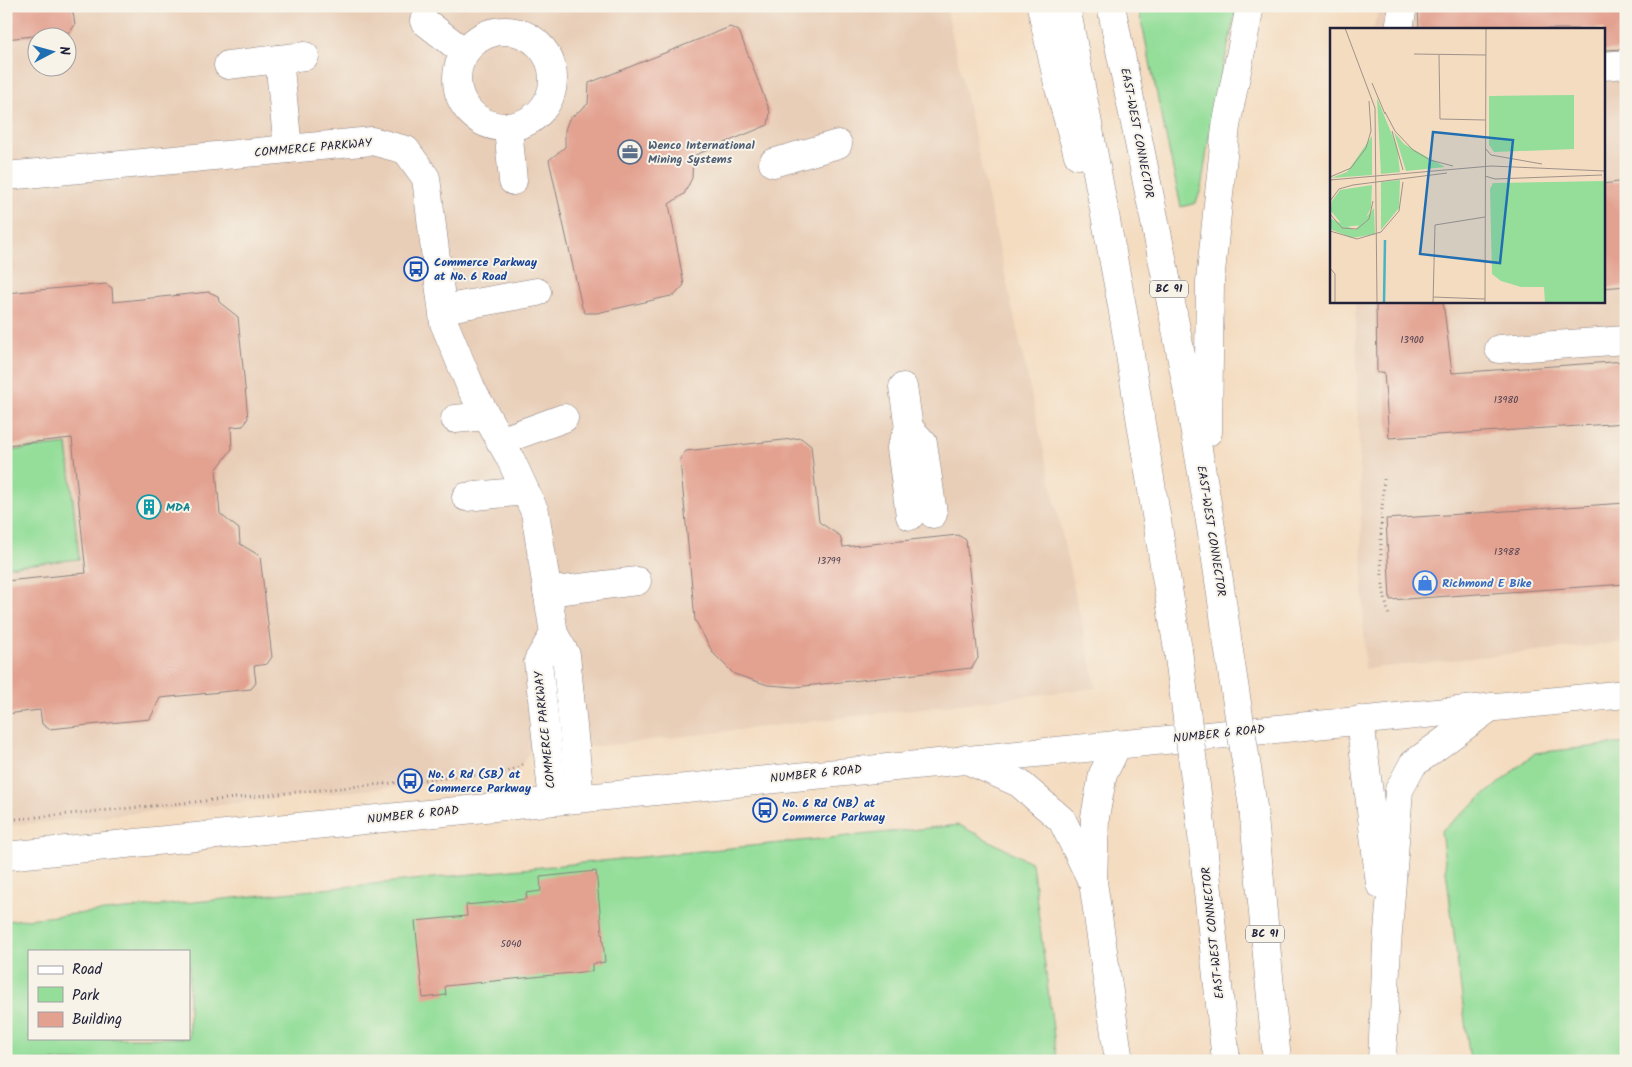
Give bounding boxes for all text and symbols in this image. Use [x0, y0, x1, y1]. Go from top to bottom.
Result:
north arrow [28, 28, 78, 78]
inset map [1330, 28, 1604, 302]
text: N [53, 45, 75, 56]
street label: EAST-WEST CONNECTOR [1115, 66, 1159, 200]
street label: COMMERCE PARKWAY [253, 133, 374, 163]
place label: Wenco International Mining Systems [648, 136, 755, 169]
office icon: Wenco International Mining Systems [617, 139, 643, 165]
place label: Commerce Parkway at No. 6 Road [434, 253, 538, 286]
bus stop icon: Commerce Parkway at No. 6 Road [403, 256, 429, 282]
road number: BC 91 [1150, 280, 1188, 298]
house number: 13900 [1400, 332, 1424, 348]
house number: 13980 [1494, 392, 1518, 408]
street label: EAST-WEST CONNECTOR [1191, 464, 1231, 598]
building icon: MDA [136, 494, 162, 520]
place label: MDA [166, 498, 191, 517]
house number: 13988 [1494, 544, 1521, 560]
house number: 13799 [817, 553, 841, 569]
shop icon: Richmond E Bike [1412, 570, 1438, 596]
place label: Richmond E Bike [1442, 574, 1532, 593]
street label: COMMERCE PARKWAY [529, 669, 561, 790]
street label: NUMBER 6 ROAD [1172, 720, 1266, 748]
street label: NUMBER 6 ROAD [769, 760, 863, 788]
place label: No. 6 Rd (SB) at Commerce Parkway [428, 765, 532, 798]
bus stop icon: No. 6 Rd (SB) at Commerce Parkway [397, 768, 423, 794]
place label: No. 6 Rd (NB) at Commerce Parkway [782, 794, 886, 827]
bus stop icon: No. 6 Rd (NB) at Commerce Parkway [752, 797, 778, 823]
street label: NUMBER 6 ROAD [366, 801, 460, 829]
street label: EAST-WEST CONNECTOR [1197, 866, 1229, 1000]
road number: BC 91 [1246, 926, 1284, 942]
house number: 5040 [501, 936, 521, 952]
legend [28, 950, 190, 1040]
text: Road [72, 958, 103, 982]
text: Park [72, 984, 100, 1008]
text: Building [72, 1008, 122, 1032]

